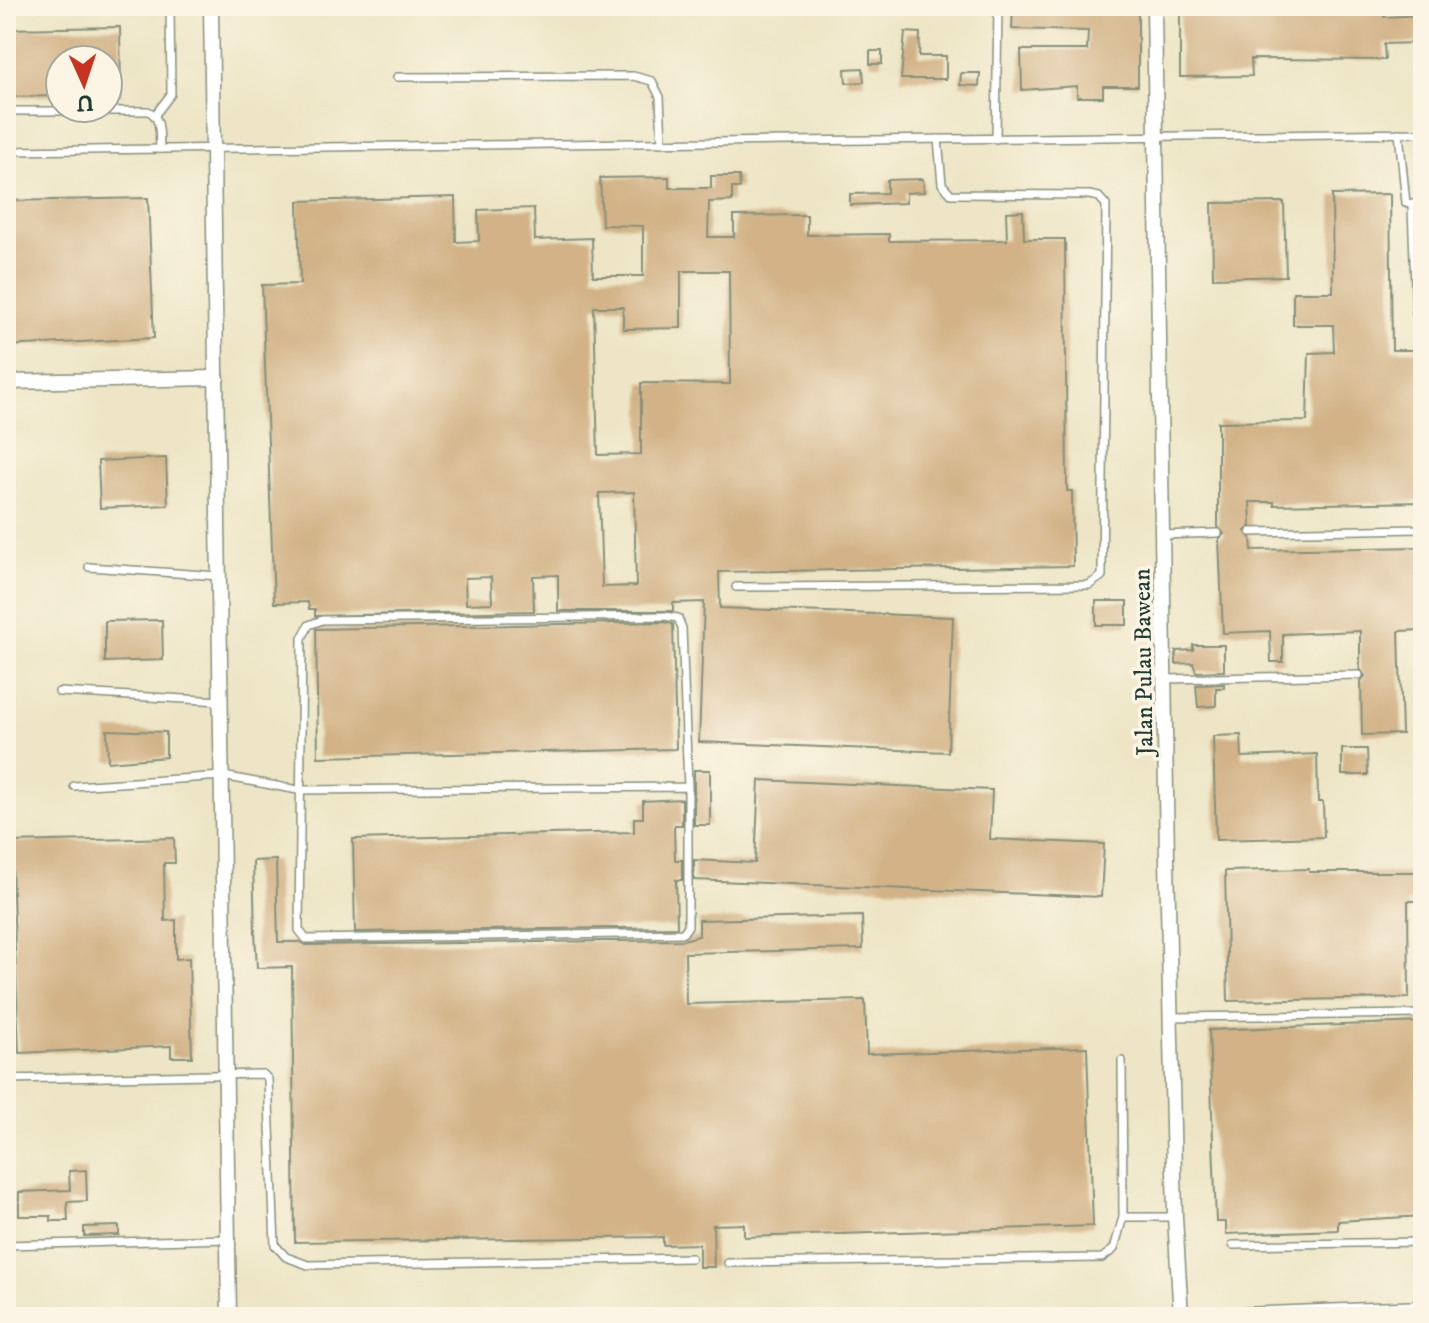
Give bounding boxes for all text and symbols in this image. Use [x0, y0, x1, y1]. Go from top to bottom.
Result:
north arrow [44, 44, 124, 124]
text: U [76, 89, 94, 116]
street label: Jalan Pulau Bawean [1127, 568, 1161, 758]

